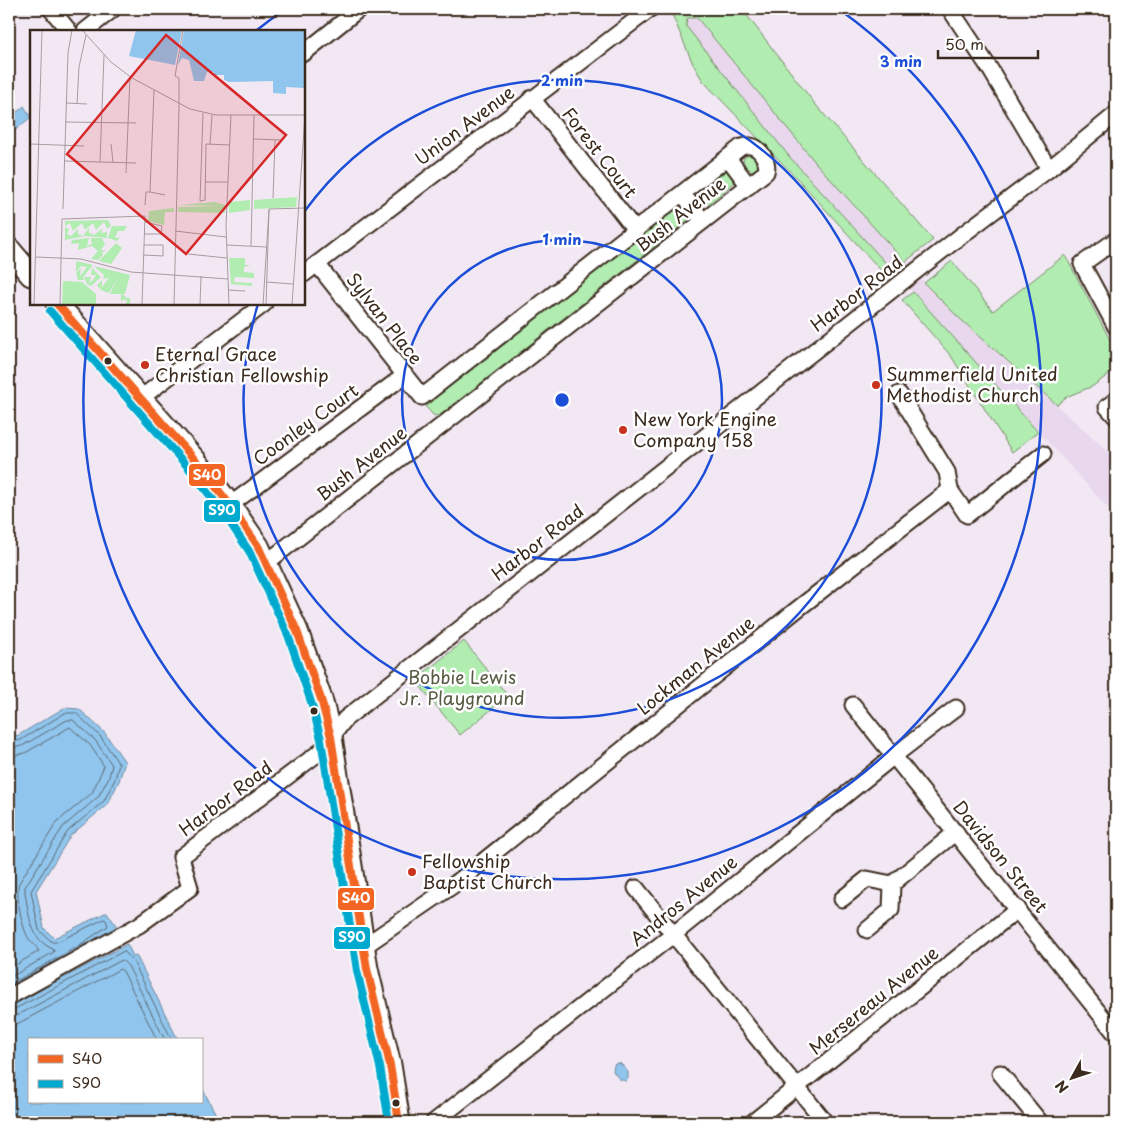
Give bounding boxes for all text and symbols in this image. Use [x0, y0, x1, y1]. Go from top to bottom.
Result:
scale bar [938, 28, 1038, 60]
inset map [30, 30, 305, 305]
text: 50 m [945, 32, 984, 55]
text: 3 min [880, 49, 922, 72]
text: 2 min [541, 68, 583, 91]
street label: Union Avenue [409, 78, 520, 171]
street label: Forest Court [556, 101, 644, 203]
street label: Bush Avenue [629, 170, 731, 258]
text: 1 min [543, 227, 581, 250]
street label: Harbor Road [804, 248, 908, 338]
street label: Sylvan Place [341, 267, 430, 370]
place label: Eternal Grace Christian Fellowship [155, 340, 329, 388]
unlabelled marker [103, 356, 113, 366]
marker: Eternal Grace Christian Fellowship [139, 359, 151, 371]
place label: Summerfield United Methodist Church [886, 360, 1058, 408]
street label: Coonley Court [247, 376, 363, 471]
marker: Summerfield United Methodist Church [870, 379, 882, 391]
centre of rings [553, 391, 571, 409]
place label: New York Engine Company 158 [633, 405, 777, 453]
street label: Bush Avenue [310, 419, 412, 507]
marker: New York Engine Company 158 [617, 424, 629, 436]
line badge: S40 [188, 463, 226, 487]
text: S40 [193, 464, 221, 485]
street label: Harbor Road [485, 497, 589, 587]
line badge: S90 [203, 499, 241, 523]
text: S90 [208, 499, 236, 520]
street label: Lockman Avenue [631, 609, 760, 721]
park label: Bobbie Lewis Jr. Playground [399, 663, 525, 711]
unlabelled marker [309, 706, 319, 716]
street label: Harbor Road [173, 754, 277, 842]
street label: Davidson Street [947, 794, 1055, 918]
place label: Fellowship Baptist Church [422, 847, 552, 895]
street label: Andros Avenue [624, 848, 743, 952]
marker: Fellowship Baptist Church [406, 866, 418, 878]
line badge: S40 [337, 887, 375, 911]
text: S40 [342, 887, 370, 908]
line badge: S90 [333, 926, 371, 950]
text: S90 [338, 926, 366, 947]
street label: Mersereau Avenue [802, 939, 944, 1061]
legend [28, 1038, 202, 1104]
text: S40 [72, 1046, 102, 1069]
north arrow [1048, 1054, 1098, 1104]
text: S90 [72, 1070, 101, 1093]
text: N [1050, 1076, 1073, 1098]
unlabelled marker [391, 1098, 401, 1108]

